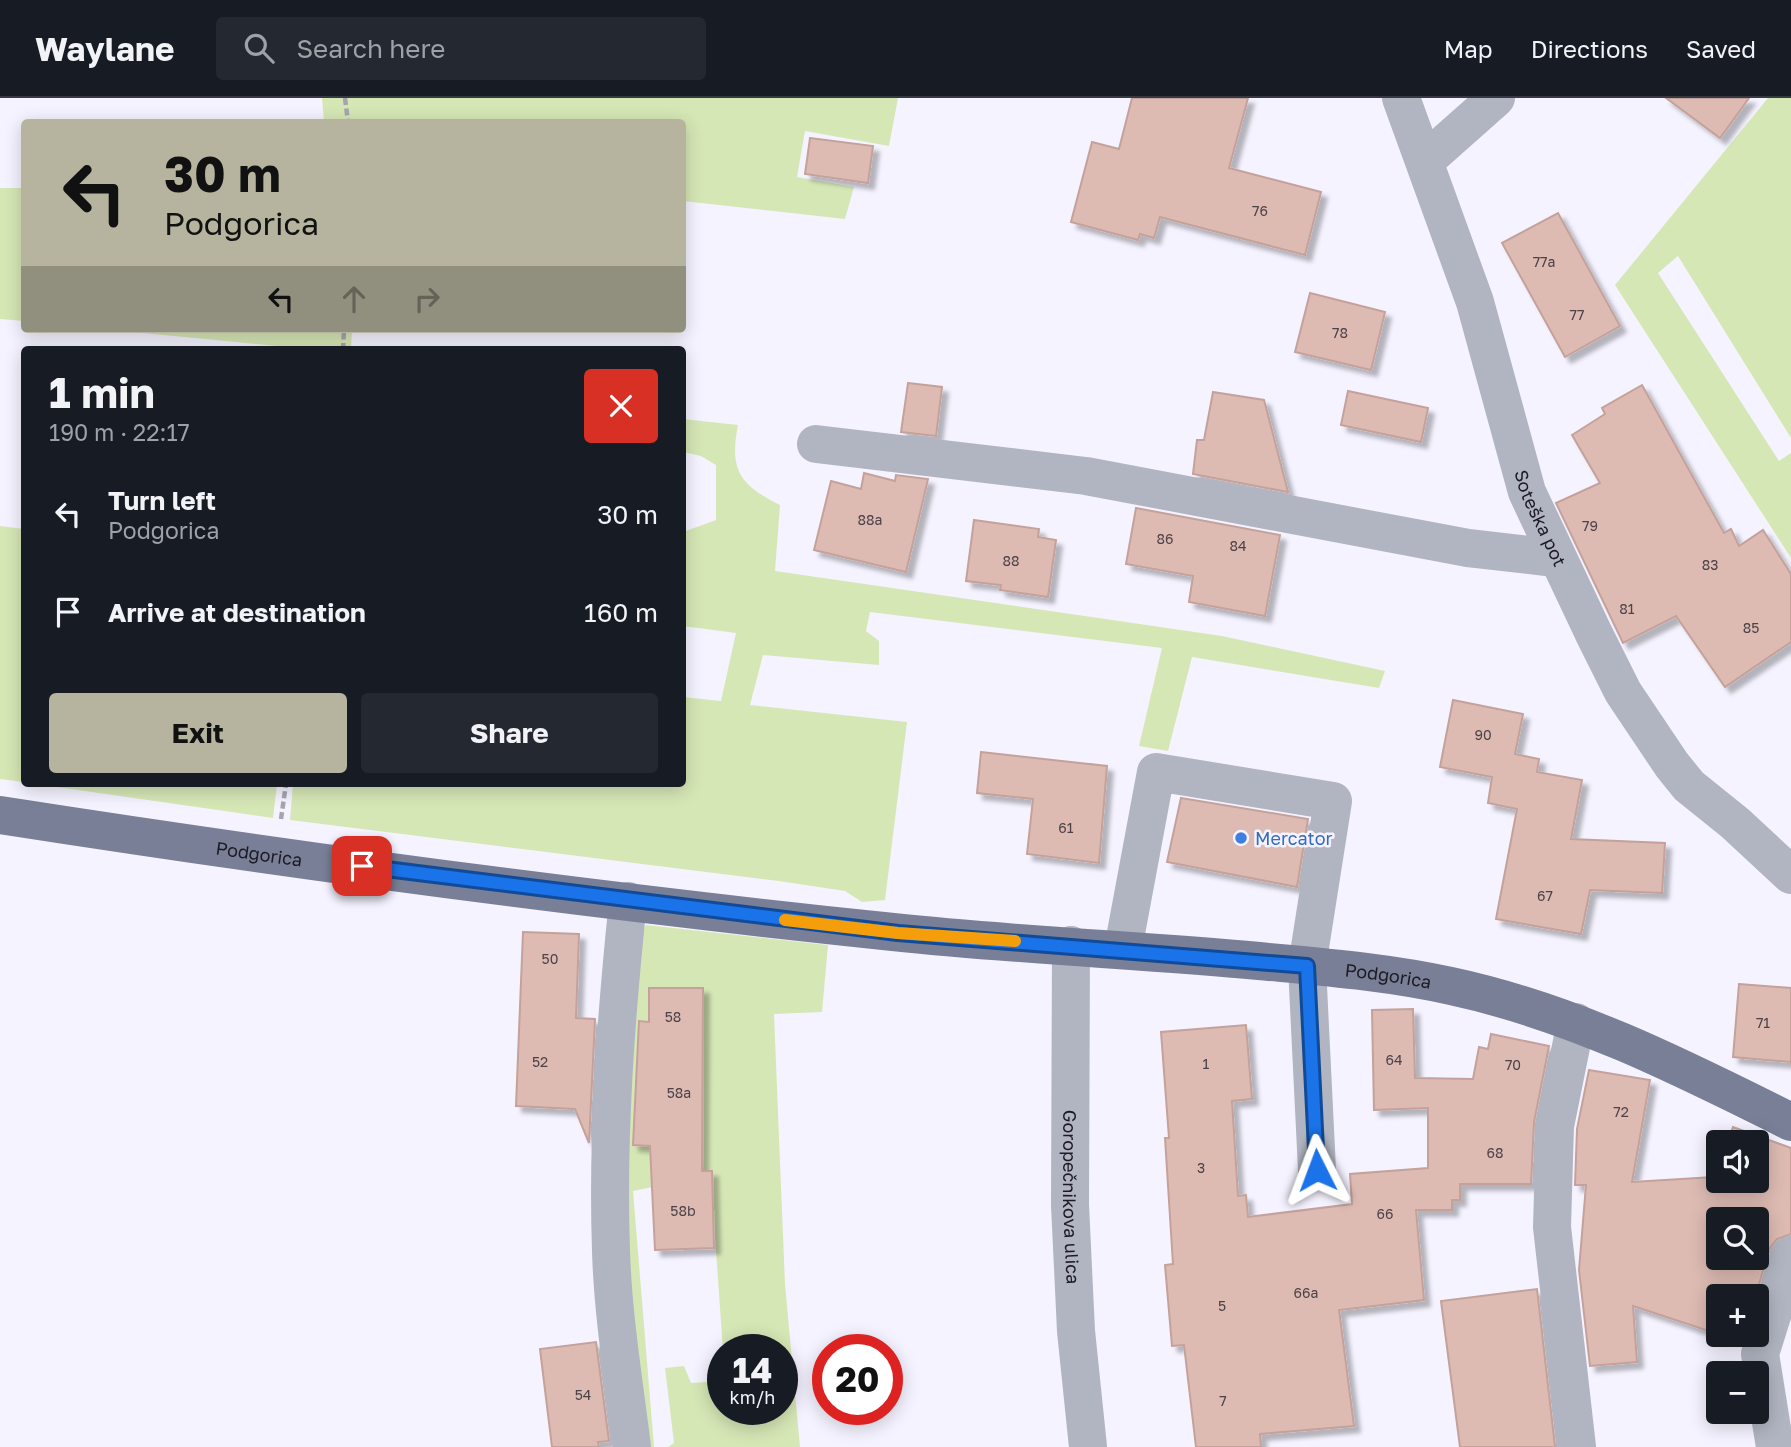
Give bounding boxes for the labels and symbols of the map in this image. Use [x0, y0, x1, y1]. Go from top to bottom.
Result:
house number: 76 [1252, 202, 1268, 219]
house number: 77a [1533, 253, 1555, 270]
house number: 77 [1570, 306, 1584, 323]
house number: 78 [1332, 324, 1348, 341]
street label: Soteška pot [1510, 467, 1571, 570]
house number: 88a [858, 511, 883, 528]
house number: 79 [1582, 517, 1598, 534]
house number: 86 [1156, 530, 1174, 547]
house number: 84 [1229, 537, 1247, 554]
house number: 88 [1002, 552, 1020, 569]
house number: 83 [1702, 556, 1718, 573]
house number: 81 [1619, 600, 1635, 617]
house number: 85 [1743, 619, 1759, 636]
house number: 90 [1474, 726, 1492, 743]
house number: 61 [1058, 819, 1074, 836]
place label: Mercator [1255, 827, 1333, 849]
marker: Mercator [1233, 830, 1249, 846]
street label: Podgorica [214, 836, 304, 871]
pin [332, 836, 392, 896]
house number: 67 [1537, 887, 1553, 904]
house number: 50 [542, 950, 558, 967]
street label: Podgorica [1344, 958, 1433, 993]
house number: 58 [665, 1008, 681, 1025]
house number: 71 [1756, 1014, 1770, 1031]
house number: 64 [1385, 1051, 1403, 1068]
house number: 52 [532, 1053, 548, 1070]
house number: 1 [1203, 1055, 1210, 1072]
house number: 70 [1505, 1056, 1521, 1073]
house number: 58a [667, 1084, 691, 1101]
house number: 72 [1613, 1103, 1629, 1120]
street label: Goropečnikova ulica [1059, 1110, 1085, 1285]
position arrow [1280, 1133, 1354, 1207]
house number: 68 [1486, 1144, 1504, 1161]
house number: 3 [1197, 1159, 1205, 1176]
house number: 58b [670, 1202, 696, 1219]
house number: 66 [1377, 1205, 1393, 1222]
house number: 66a [1294, 1284, 1318, 1301]
house number: 5 [1218, 1297, 1226, 1314]
speed limit sign: 20 [812, 1334, 903, 1425]
house number: 54 [575, 1386, 591, 1403]
house number: 7 [1219, 1392, 1227, 1409]

